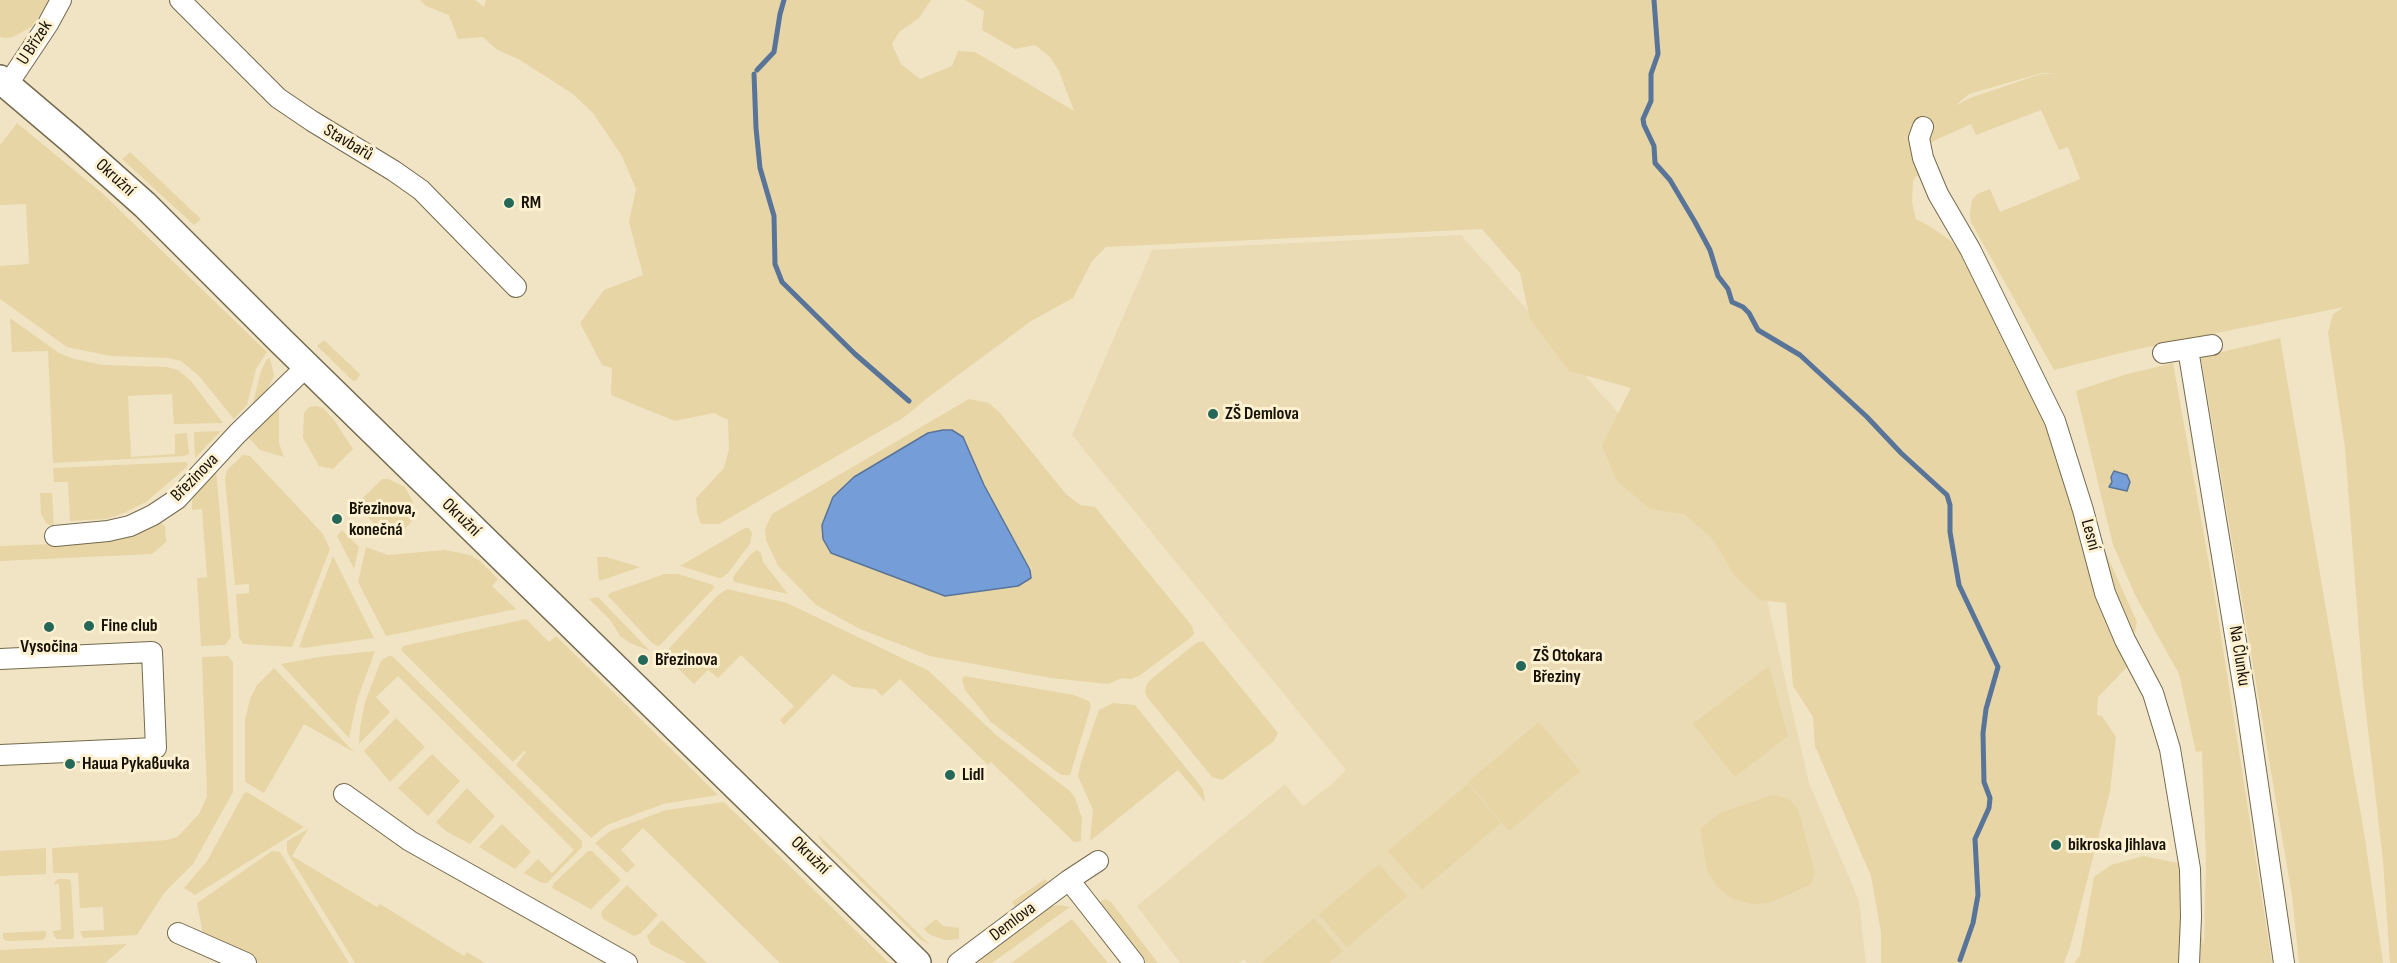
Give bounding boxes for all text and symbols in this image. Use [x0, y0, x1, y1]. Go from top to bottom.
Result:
street label: U Břízek [13, 17, 57, 69]
street label: Stavbařů [319, 120, 377, 166]
street label: Okružní [91, 155, 139, 201]
place label: RM [521, 192, 541, 214]
marker: RM [502, 196, 516, 210]
place label: ZŠ Demlova [1225, 403, 1299, 425]
marker: ZŠ Demlova [1206, 407, 1220, 421]
street label: Březinova [167, 450, 223, 506]
street label: Okružní [437, 494, 485, 542]
place label: Březinova, konečná [349, 498, 416, 540]
marker: Březinova, konečná [330, 512, 344, 526]
street label: Lesní [2076, 517, 2104, 553]
place label: Fine club [101, 615, 158, 637]
marker: Fine club [82, 619, 96, 633]
marker: Vysočina [42, 620, 56, 634]
street label: Na Člunku [2224, 624, 2254, 688]
place label: Vysočina [20, 636, 78, 658]
place label: ZŠ Otokara Březiny [1533, 645, 1603, 688]
place label: Březinova [655, 649, 718, 671]
marker: Březinova [636, 653, 650, 667]
marker: ZŠ Otokara Březiny [1514, 659, 1528, 673]
place label: Наша Рукавичка [82, 753, 190, 775]
marker: Наша Рукавичка [63, 757, 77, 771]
place label: Lidl [962, 764, 984, 786]
marker: Lidl [943, 768, 957, 782]
street label: Okružní [786, 832, 834, 880]
place label: bikroska Jihlava [2068, 834, 2166, 856]
marker: bikroska Jihlava [2049, 838, 2063, 852]
street label: Demlova [986, 898, 1040, 946]

